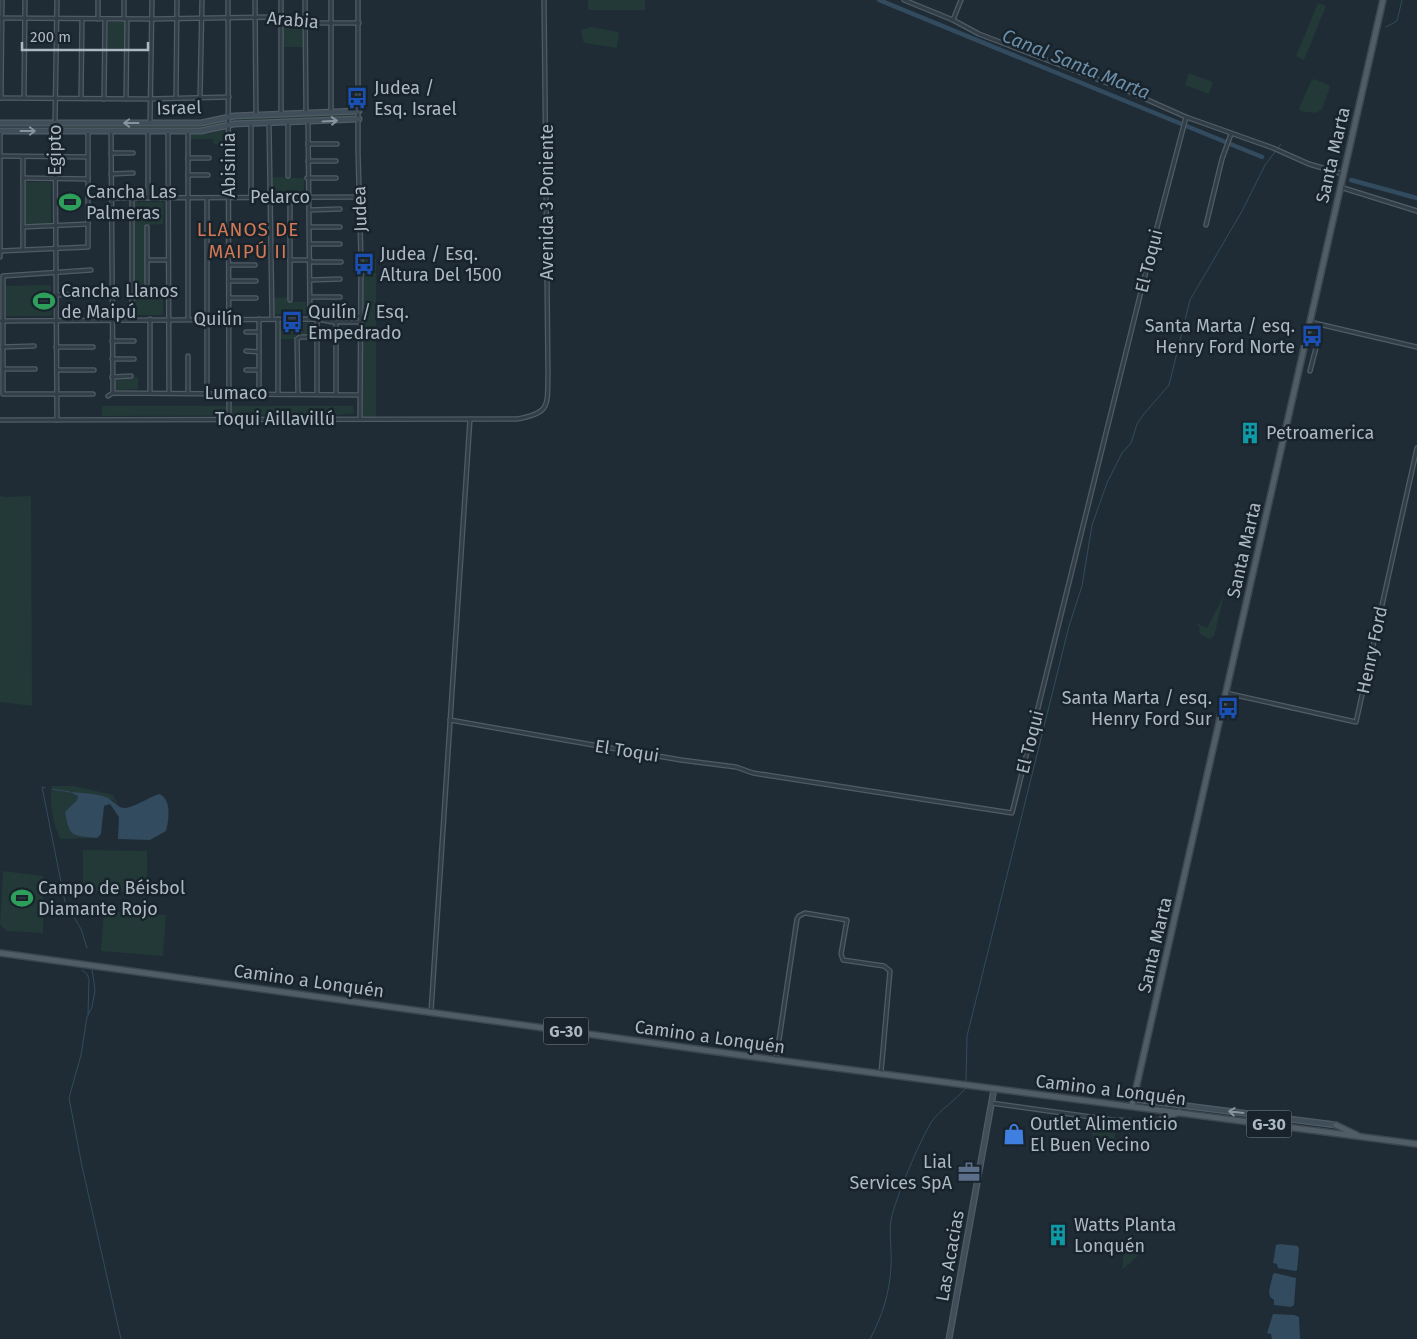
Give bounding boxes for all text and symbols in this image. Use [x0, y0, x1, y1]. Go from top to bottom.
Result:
street label: Arabia [266, 7, 320, 33]
scale bar [22, 20, 149, 52]
water label: Canal Santa Marta [999, 24, 1153, 104]
text: 200 m [30, 28, 71, 46]
place label: Judea / Esq. Israel [374, 77, 457, 120]
bus stop icon: Judea / Esq. Israel [344, 85, 370, 111]
street label: Israel [156, 96, 202, 120]
street label: Santa Marta [1311, 105, 1355, 205]
one-way arrow [322, 116, 338, 125]
one-way arrow [123, 118, 140, 128]
street label: Egipto [44, 124, 66, 176]
street label: Avenida 3 Poniente [536, 124, 558, 280]
one-way arrow [19, 126, 35, 136]
street label: Abisinia [218, 133, 240, 197]
place label: Cancha Las Palmeras [86, 181, 177, 224]
street label: Pelarco [250, 186, 310, 208]
street label: Judea [348, 186, 372, 232]
sports icon: Cancha Las Palmeras [57, 189, 83, 215]
district label: LLANOS DE MAIPÚ II [197, 218, 299, 263]
street label: El Toqui [1131, 227, 1167, 295]
place label: Judea / Esq. Altura Del 1500 [380, 243, 502, 286]
bus stop icon: Judea / Esq. Altura Del 1500 [351, 251, 377, 277]
place label: Cancha Llanos de Maipú [61, 280, 178, 323]
sports icon: Cancha Llanos de Maipú [31, 288, 57, 314]
place label: Quilín / Esq. Empedrado [308, 301, 409, 344]
street label: Quilín [194, 308, 242, 330]
bus stop icon: Quilín / Esq. Empedrado [279, 309, 305, 335]
place label: Santa Marta / esq. Henry Ford Norte [1145, 315, 1295, 358]
bus stop icon: Santa Marta / esq. Henry Ford Norte [1299, 323, 1325, 349]
street label: Lumaco [204, 382, 268, 404]
street label: Toqui Aillavillú [215, 408, 335, 430]
building icon: Petroamerica [1237, 420, 1263, 446]
place label: Petroamerica [1266, 422, 1374, 444]
street label: Santa Marta [1222, 500, 1266, 600]
street label: Henry Ford [1352, 604, 1392, 696]
place label: Santa Marta / esq. Henry Ford Sur [1062, 687, 1212, 730]
bus stop icon: Santa Marta / esq. Henry Ford Sur [1215, 695, 1241, 721]
street label: El Toqui [1012, 708, 1048, 776]
street label: El Toqui [593, 735, 661, 767]
place label: Campo de Béisbol Diamante Rojo [38, 877, 185, 920]
sports icon: Campo de Béisbol Diamante Rojo [9, 885, 35, 911]
street label: Santa Marta [1133, 895, 1177, 995]
street label: Camino a Lonquén [232, 960, 386, 1002]
street label: Camino a Lonquén [633, 1016, 787, 1058]
road number: G-30 [544, 1018, 588, 1044]
street label: Camino a Lonquén [1034, 1070, 1188, 1110]
one-way arrow [1228, 1107, 1244, 1117]
road number: G-30 [1246, 1110, 1292, 1138]
place label: Outlet Alimenticio El Buen Vecino [1030, 1113, 1178, 1156]
shop icon: Outlet Alimenticio El Buen Vecino [1001, 1121, 1027, 1147]
place label: Lial Services SpA [849, 1151, 953, 1194]
office icon: Lial Services SpA [956, 1159, 982, 1185]
street label: Las Acacias [931, 1209, 969, 1303]
place label: Watts Planta Lonquén [1074, 1214, 1176, 1257]
building icon: Watts Planta Lonquén [1045, 1222, 1071, 1248]

